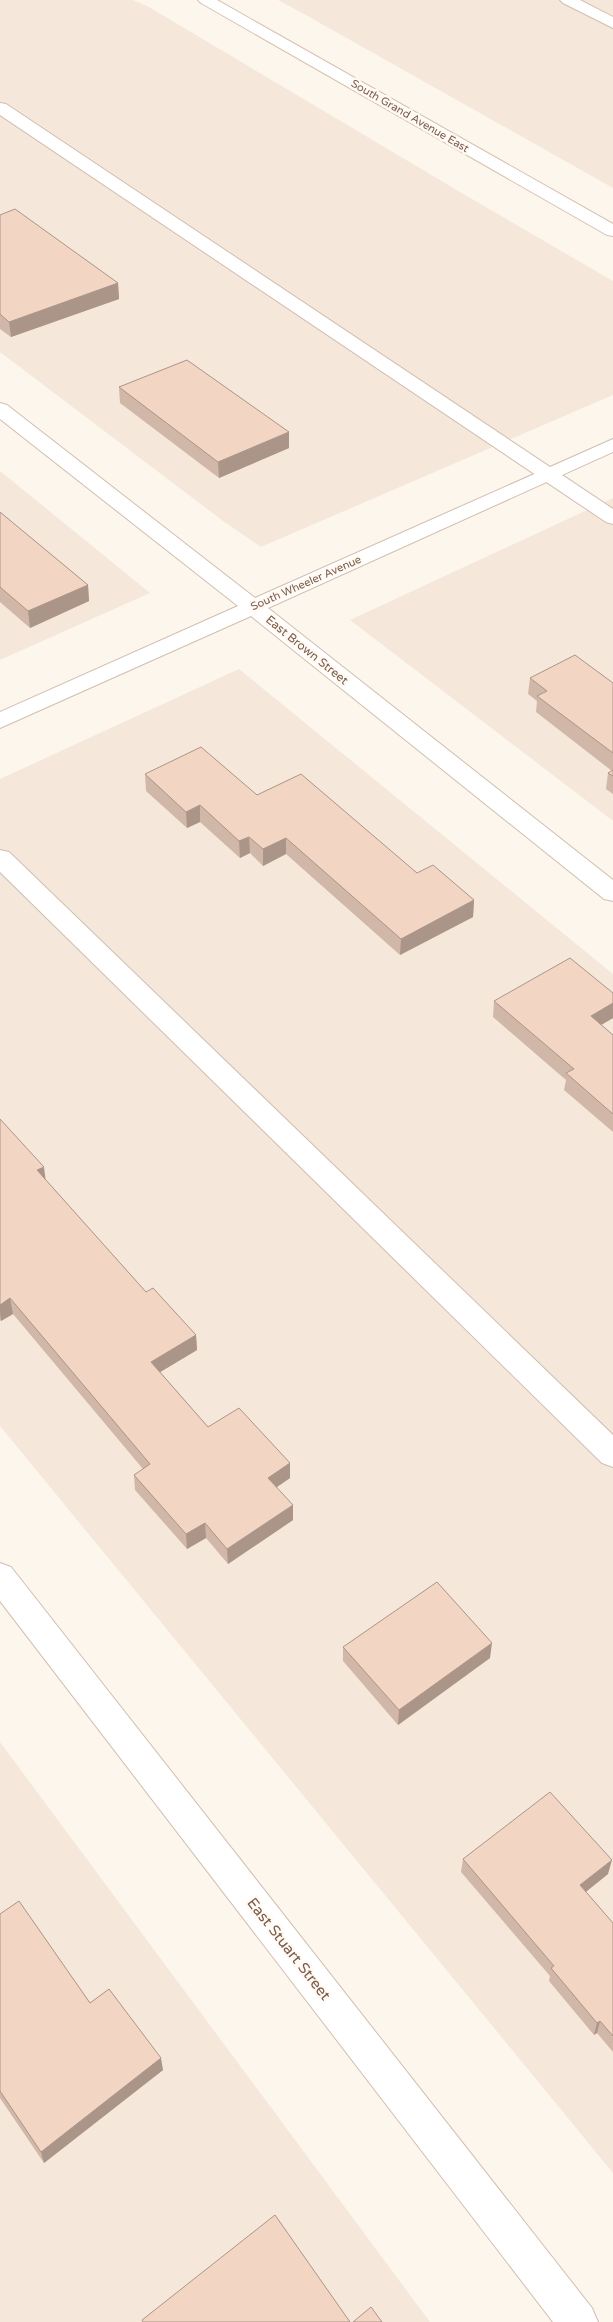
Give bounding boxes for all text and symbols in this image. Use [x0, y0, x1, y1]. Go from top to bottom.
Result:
street label: South Grand Avenue East [349, 77, 471, 155]
street label: South Wheeler Avenue [249, 553, 363, 613]
street label: East Brown Street [263, 613, 351, 688]
street label: East Stuart Street [243, 1894, 335, 2004]

